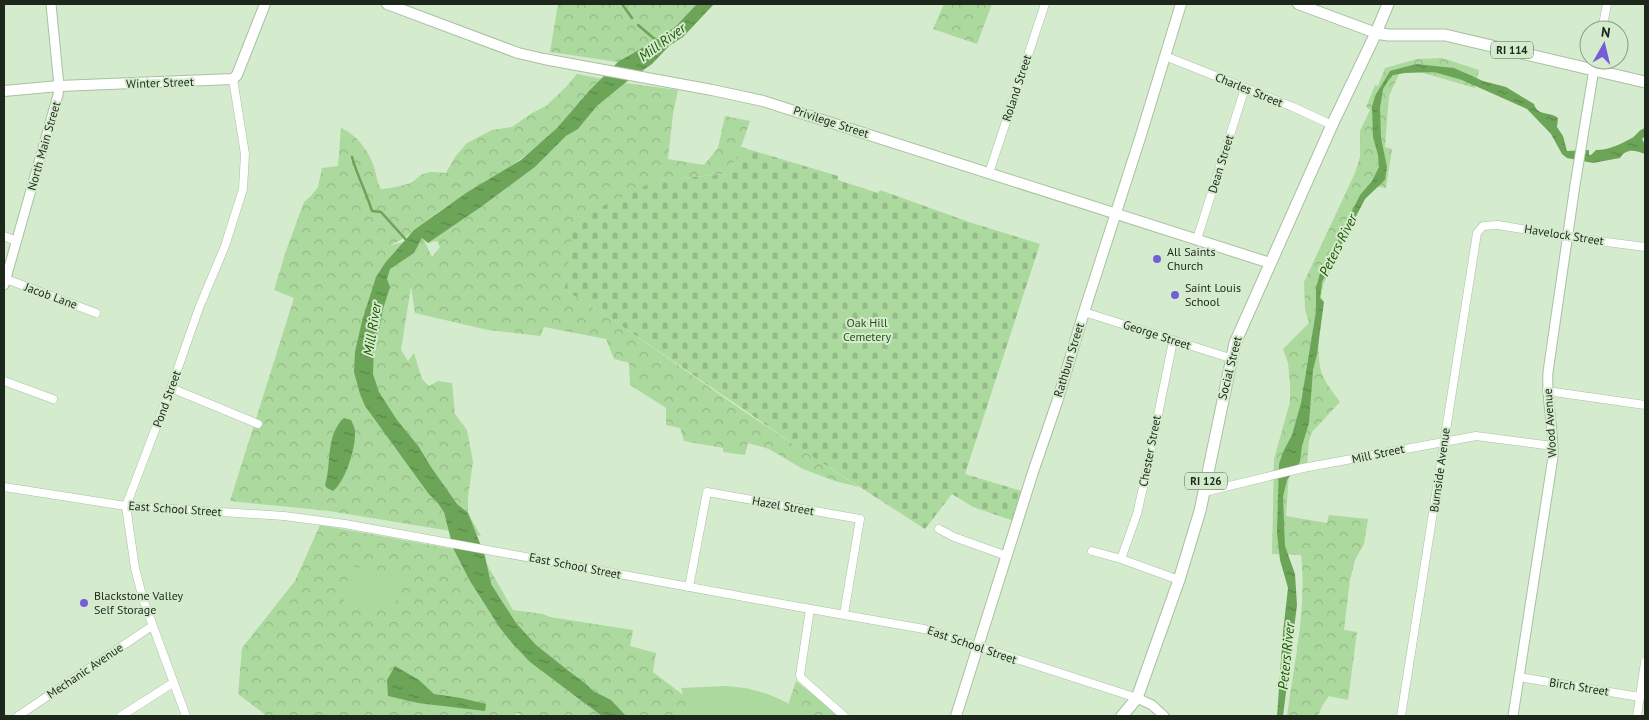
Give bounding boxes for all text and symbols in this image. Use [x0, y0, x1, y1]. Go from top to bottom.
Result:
water label: Mill River [635, 18, 690, 65]
north arrow [1579, 20, 1629, 70]
text: N [1600, 23, 1612, 42]
road number: RI 114 [1491, 42, 1533, 58]
street label: Roland Street [999, 53, 1034, 123]
street label: Charles Street [1213, 69, 1285, 110]
street label: Winter Street [126, 74, 194, 91]
street label: North Main Street [24, 100, 63, 192]
street label: Privilege Street [792, 102, 871, 141]
street label: Dean Street [1205, 133, 1237, 195]
water label: Peters River [1315, 210, 1362, 279]
street label: Havelock Street [1523, 221, 1605, 248]
place label: All Saints Church [1167, 244, 1215, 273]
marker: All Saints Church [1151, 253, 1163, 265]
street label: Jacob Lane [22, 279, 80, 312]
place label: Saint Louis School [1185, 280, 1241, 309]
marker: Saint Louis School [1169, 289, 1181, 301]
water label: Mill River [359, 300, 385, 357]
park label: Oak Hill Cemetery [843, 315, 891, 344]
street label: George Street [1121, 317, 1193, 353]
street label: Rathbun Street [1050, 321, 1087, 399]
street label: Social Street [1214, 335, 1245, 401]
street label: Pond Street [149, 368, 184, 429]
street label: Wood Avenue [1540, 388, 1559, 458]
street label: Chester Street [1135, 414, 1164, 488]
street label: Burnside Avenue [1426, 427, 1453, 513]
street label: Mill Street [1350, 441, 1406, 466]
road number: RI 126 [1185, 472, 1227, 490]
street label: Hazel Street [751, 493, 815, 518]
street label: East School Street [128, 498, 222, 519]
street label: East School Street [528, 549, 622, 582]
place label: Blackstone Valley Self Storage [94, 588, 184, 617]
marker: Blackstone Valley Self Storage [78, 597, 90, 609]
water label: Peters River [1274, 620, 1299, 690]
street label: East School Street [926, 622, 1019, 667]
street label: Mechanic Avenue [44, 640, 126, 702]
street label: Birch Street [1548, 674, 1610, 699]

